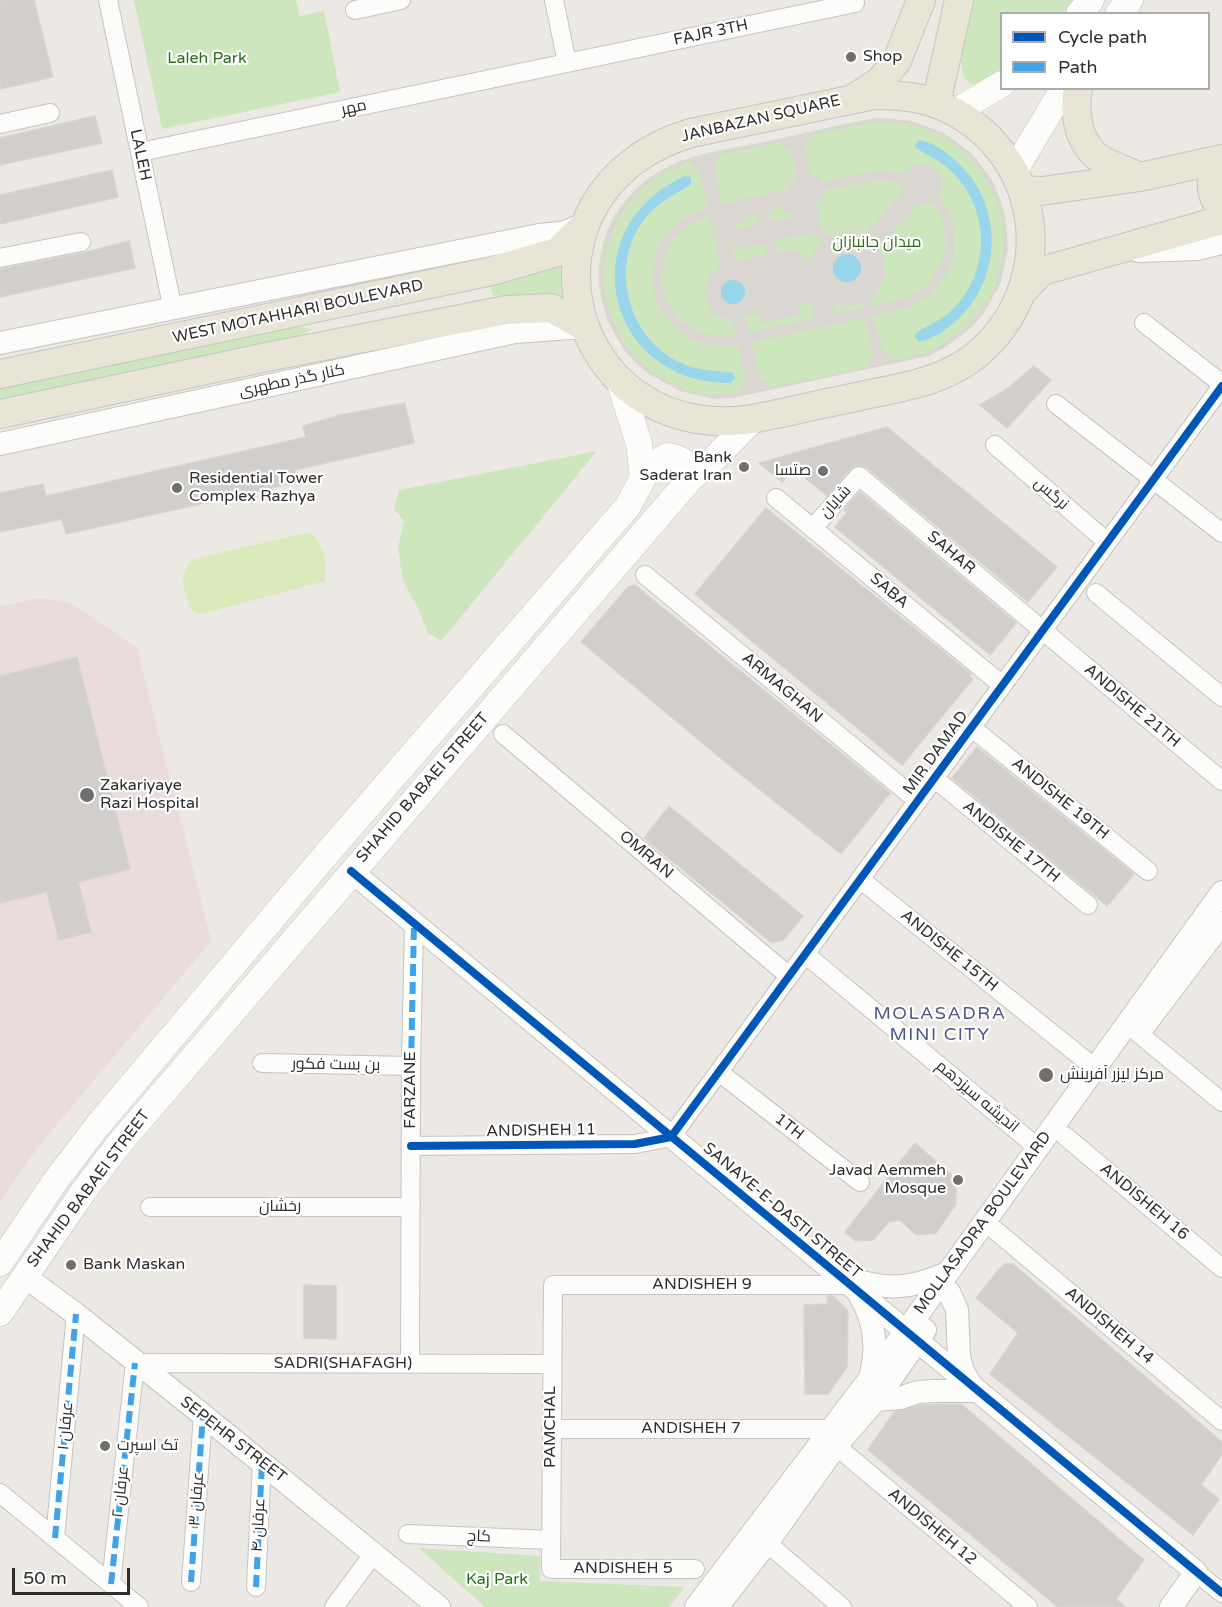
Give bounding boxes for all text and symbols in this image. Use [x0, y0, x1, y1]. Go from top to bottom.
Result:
legend [1000, 12, 1210, 90]
street label: FAJR 3TH [672, 16, 750, 50]
text: Cycle path [1058, 26, 1147, 48]
place label: Shop [863, 47, 902, 67]
park label: Laleh Park [167, 49, 247, 69]
marker: Shop [844, 50, 858, 64]
text: Path [1058, 56, 1097, 78]
street label: JANBAZAN SQUARE [680, 91, 842, 147]
street label: مهر [339, 96, 369, 120]
street label: LALEH [125, 127, 155, 183]
park label: میدان جانبازان [832, 233, 922, 253]
street label: WEST MOTAHHARI BOULEVARD [171, 276, 425, 348]
street label: کنار گذر مطهری [237, 360, 347, 402]
place label: Bank Saderat Iran [640, 448, 732, 486]
marker: Bank Saderat Iran [737, 460, 751, 474]
place label: صتسا [775, 461, 811, 481]
marker: صتسا [816, 464, 830, 478]
place label: Residential Tower Complex Razhya [189, 469, 323, 507]
street label: نرگس [1030, 474, 1072, 514]
marker: Residential Tower Complex Razhya [170, 481, 184, 495]
street label: شایان [816, 482, 856, 522]
street label: SAHAR [923, 527, 979, 579]
street label: SABA [866, 569, 912, 613]
street label: ARMAGHAN [738, 649, 826, 727]
street label: ANDISHE 21TH [1080, 660, 1184, 752]
street label: MIR DAMAD [899, 707, 973, 799]
street label: SHAHID BABAEI STREET [353, 709, 493, 867]
street label: ANDISHE 19TH [1007, 754, 1113, 844]
place label: Zakariyaye Razi Hospital [100, 776, 199, 814]
marker: Zakariyaye Razi Hospital [78, 786, 96, 804]
street label: ANDISHE 17TH [958, 797, 1064, 887]
street label: OMRAN [615, 827, 677, 883]
street label: ANDISHE 15TH [896, 906, 1002, 996]
district label: MOLASADRA MINI CITY [873, 1003, 1007, 1046]
street label: FARZANE [401, 1051, 421, 1129]
street label: بن بست فكور [292, 1055, 380, 1075]
street label: اندیشه سیزدهم [932, 1057, 1022, 1137]
place label: مرکز لیزر آفرینش [1060, 1065, 1164, 1085]
marker: مرکز لیزر آفرینش [1037, 1066, 1055, 1084]
street label: SHAHID BABAEI STREET [23, 1106, 155, 1272]
street label: 1TH [771, 1110, 807, 1144]
street label: ANDISHEH 11 [486, 1120, 596, 1142]
street label: MOLLASADRA BOULEVARD [910, 1128, 1056, 1318]
street label: SANAYE-E-DASTI STREET [699, 1139, 865, 1283]
street label: ANDISHEH 16 [1096, 1159, 1192, 1245]
place label: Javad Aemmeh Mosque [829, 1161, 946, 1199]
marker: Javad Aemmeh Mosque [951, 1173, 965, 1187]
street label: رخشان [259, 1197, 301, 1217]
place label: Bank Maskan [83, 1255, 185, 1275]
marker: Bank Maskan [64, 1258, 78, 1272]
street label: ANDISHEH 9 [652, 1275, 752, 1295]
street label: ANDISHEH 14 [1061, 1283, 1157, 1369]
street label: SADRI(SHAFAGH) [274, 1354, 412, 1374]
street label: PAMCHAL [541, 1386, 561, 1468]
street label: SEPEHR STREET [176, 1393, 290, 1487]
street label: عرفان ۱ [54, 1401, 78, 1451]
street label: ANDISHEH 7 [641, 1419, 741, 1439]
place label: تک اسپرت [117, 1436, 178, 1456]
marker: تک اسپرت [98, 1439, 112, 1453]
street label: عرفان ۲ [109, 1465, 133, 1519]
street label: عرفان ۳ [186, 1471, 208, 1527]
street label: ANDISHEH 12 [884, 1484, 980, 1570]
street label: عرفان ۴ [248, 1497, 270, 1553]
street label: کاج [467, 1527, 491, 1547]
scale bar [15, 1556, 134, 1594]
street label: ANDISHEH 5 [573, 1559, 673, 1579]
text: 50 m [23, 1567, 67, 1589]
park label: Kaj Park [466, 1570, 528, 1590]

